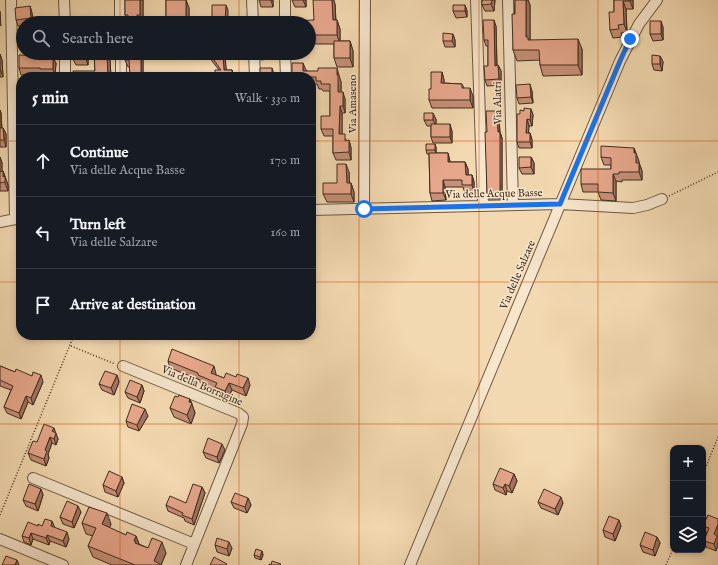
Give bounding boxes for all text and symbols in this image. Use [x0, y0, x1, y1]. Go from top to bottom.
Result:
search box [16, 16, 316, 60]
icon: search [30, 27, 52, 49]
text: Search here [62, 29, 133, 48]
route end [621, 30, 639, 48]
street label: Via Amaseno [346, 75, 360, 134]
street label: Via Alatri [491, 81, 505, 126]
text: 5 min [32, 88, 69, 109]
text: Walk · 330 m [235, 90, 300, 107]
text: Continue [70, 143, 128, 162]
icon: ahead [32, 150, 54, 172]
text: 170 m [270, 152, 300, 169]
text: Via delle Acque Basse [70, 162, 185, 179]
street label: Via delle Acque Basse [444, 186, 543, 202]
route start [355, 200, 373, 218]
text: Turn left [70, 215, 126, 234]
icon: left [32, 222, 54, 244]
text: 160 m [270, 224, 300, 241]
text: Via delle Salzare [70, 234, 157, 251]
street label: Via delle Salzare [497, 238, 539, 313]
icon: arrive [32, 294, 54, 316]
text: Arrive at destination [70, 295, 196, 314]
street label: Via della Borragine [158, 362, 245, 409]
map controls [670, 445, 706, 553]
button: + [670, 445, 706, 481]
button: − [670, 481, 706, 517]
button: layers [670, 517, 706, 553]

